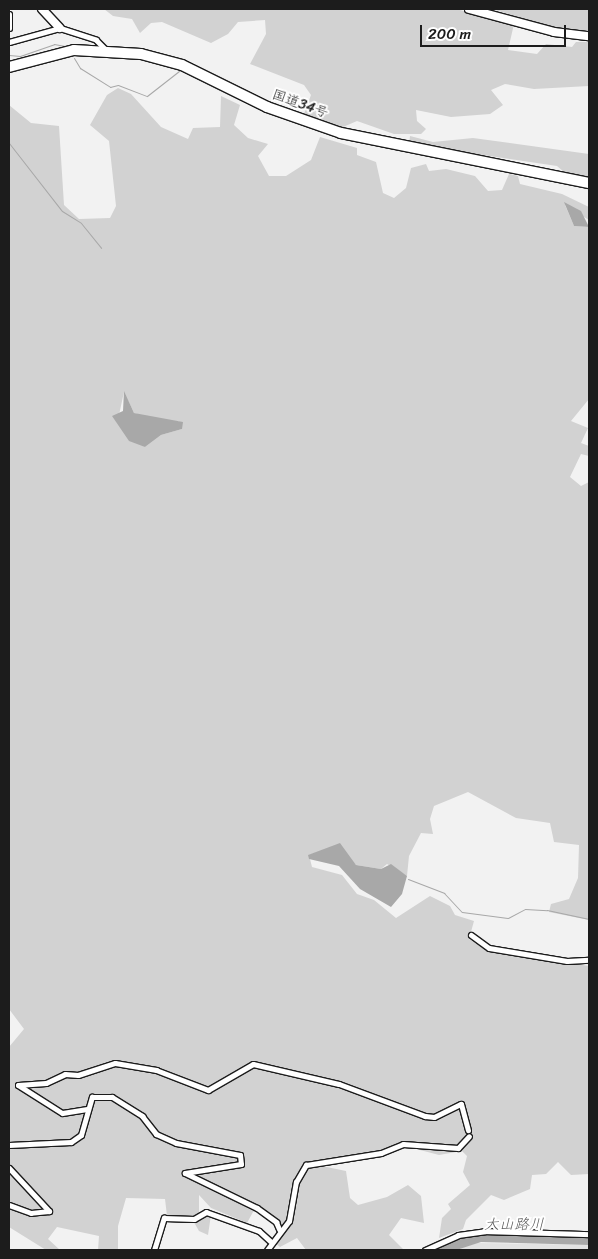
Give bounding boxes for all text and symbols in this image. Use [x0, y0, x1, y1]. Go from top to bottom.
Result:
scale bar [423, 15, 569, 47]
text: 200 m [428, 21, 471, 47]
street label: 国道34号 [270, 86, 330, 122]
water label: 大山路川 [484, 1216, 544, 1234]

